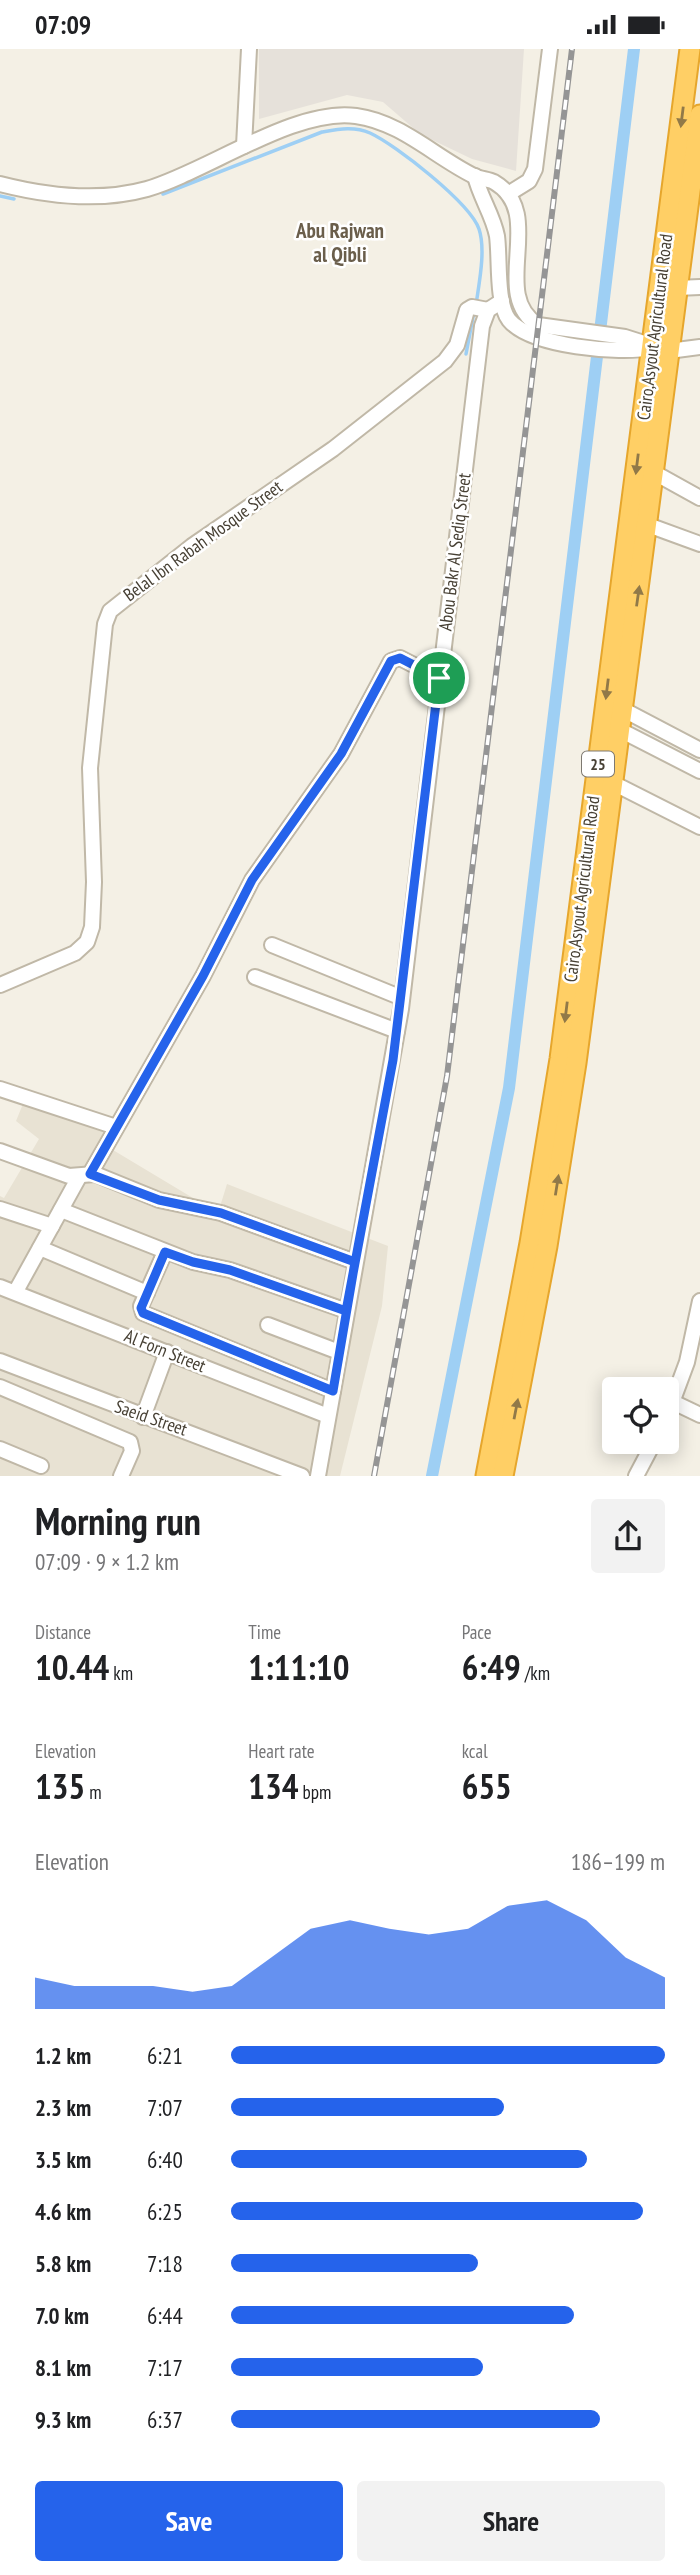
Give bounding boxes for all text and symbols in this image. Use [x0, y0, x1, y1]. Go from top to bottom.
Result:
text: 07:09 [35, 8, 91, 41]
one-way arrow [676, 106, 687, 128]
district label: Abu Rajwan al Qibli [295, 217, 384, 268]
street label: Cairo,Asyout Agricultural Road [632, 233, 677, 421]
one-way arrow [631, 453, 642, 475]
street label: Abou Bakr Al Sediq Street [433, 472, 476, 632]
street label: Belal Ibn Rabah Mosque Street [119, 475, 287, 606]
one-way arrow [632, 585, 643, 607]
pin [409, 648, 469, 708]
icon: arrive [420, 659, 458, 697]
one-way arrow [602, 679, 613, 701]
road number: 25 [582, 751, 614, 777]
street label: Cairo,Asyout Agricultural Road [559, 795, 604, 983]
one-way arrow [560, 1001, 571, 1023]
one-way arrow [552, 1174, 563, 1196]
street label: Al Forn Street [121, 1324, 209, 1377]
map controls [602, 1377, 679, 1454]
button: locate [602, 1377, 679, 1454]
street label: Saeid Street [112, 1394, 190, 1441]
one-way arrow [511, 1398, 522, 1420]
text: Morning run [35, 1496, 201, 1545]
button: share [591, 1499, 665, 1573]
text: 07:09 · 9 × 1.2 km [35, 1547, 179, 1576]
text: Distance [35, 1620, 91, 1644]
text: Time [248, 1620, 281, 1644]
text: Pace [462, 1620, 492, 1644]
text: 10.44 [35, 1644, 109, 1690]
text: 1:11:10 [248, 1644, 350, 1690]
text: 6:49 [462, 1644, 521, 1690]
text: km [109, 1661, 133, 1685]
text: /km [521, 1661, 550, 1685]
text: Elevation [35, 1739, 96, 1763]
text: Heart rate [248, 1739, 315, 1763]
text: kcal [462, 1739, 488, 1763]
text: 135 [35, 1763, 85, 1809]
text: 134 [248, 1763, 299, 1809]
text: 655 [462, 1763, 512, 1809]
text: m [85, 1780, 102, 1804]
text: bpm [299, 1780, 331, 1804]
text: Elevation [35, 1847, 109, 1876]
text: 186–199 m [571, 1847, 665, 1876]
text: 1.2 km [35, 2041, 91, 2070]
text: 6:21 [147, 2041, 183, 2070]
text: 2.3 km [35, 2093, 91, 2122]
text: 7:07 [147, 2093, 183, 2122]
text: 3.5 km [35, 2145, 91, 2174]
text: 6:40 [147, 2145, 183, 2174]
text: 4.6 km [35, 2197, 91, 2226]
text: 6:25 [147, 2197, 183, 2226]
text: 5.8 km [35, 2249, 91, 2278]
text: 7:18 [147, 2249, 183, 2278]
text: 7.0 km [35, 2301, 89, 2330]
text: 6:44 [147, 2301, 183, 2330]
text: 8.1 km [35, 2353, 91, 2382]
text: 7:17 [147, 2353, 183, 2382]
text: 9.3 km [35, 2405, 91, 2434]
text: 6:37 [147, 2405, 183, 2434]
button: Save [35, 2481, 343, 2561]
button: Share [357, 2481, 665, 2561]

